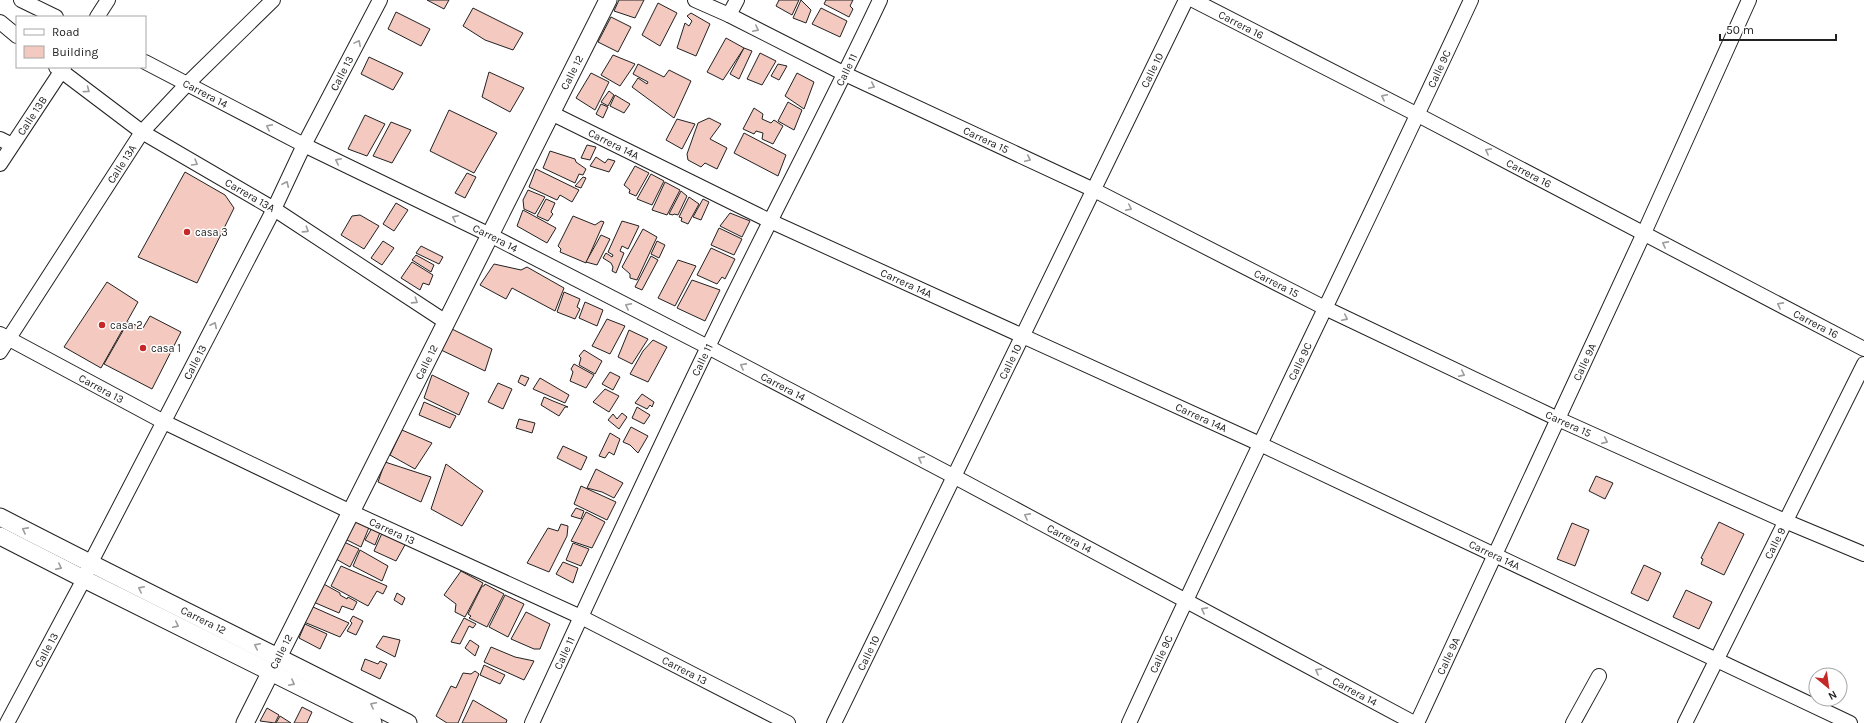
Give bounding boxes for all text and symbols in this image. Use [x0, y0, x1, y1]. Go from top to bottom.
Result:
street label: Carrera 16 [1216, 8, 1266, 42]
legend [16, 16, 146, 68]
scale bar [1720, 16, 1836, 42]
text: 50 m [1726, 23, 1754, 37]
one-way arrow [751, 24, 759, 31]
text: Road [52, 25, 80, 39]
one-way arrow [353, 40, 360, 47]
text: Building [52, 45, 99, 59]
street label: Calle 9C [1425, 48, 1454, 90]
street label: Calle 10 [1138, 51, 1166, 90]
street label: Calle 11 [833, 52, 860, 88]
street label: Calle 12 [558, 53, 586, 92]
street label: Calle 13 [328, 54, 356, 93]
street label: Carrera 14 [180, 77, 230, 111]
one-way arrow [868, 81, 875, 89]
one-way arrow [83, 86, 90, 93]
street label: Calle 13B [15, 94, 50, 138]
one-way arrow [1380, 94, 1388, 102]
one-way arrow [266, 124, 274, 131]
street label: Carrera 15 [961, 124, 1011, 156]
street label: Carrera 14A [586, 126, 642, 163]
street label: Calle 13A [105, 142, 140, 186]
one-way arrow [1485, 148, 1492, 156]
one-way arrow [1023, 154, 1031, 162]
street label: Carrera 16 [1504, 157, 1553, 191]
one-way arrow [191, 158, 198, 165]
one-way arrow [335, 158, 342, 166]
street label: Carrera 13A [223, 176, 278, 215]
one-way arrow [281, 180, 289, 188]
one-way arrow [1125, 203, 1132, 211]
one-way arrow [452, 215, 459, 223]
street label: Carrera 14 [470, 222, 520, 255]
one-way arrow [302, 225, 309, 232]
place label: casa 3 [195, 226, 228, 239]
marker: casa 3 [182, 227, 192, 237]
one-way arrow [1662, 241, 1669, 249]
street label: Carrera 14A [878, 266, 935, 301]
street label: Carrera 15 [1252, 267, 1301, 301]
one-way arrow [411, 297, 418, 304]
one-way arrow [1777, 302, 1784, 309]
one-way arrow [625, 303, 632, 311]
street label: Carrera 16 [1791, 307, 1840, 341]
one-way arrow [1340, 313, 1348, 321]
place label: casa 2 [110, 319, 143, 332]
marker: casa 2 [97, 320, 107, 330]
one-way arrow [210, 321, 217, 329]
street label: Calle 9C [1286, 340, 1315, 383]
street label: Calle 9A [1570, 341, 1599, 383]
place label: casa 1 [151, 342, 181, 355]
street label: Calle 11 [689, 342, 716, 378]
street label: Calle 10 [996, 342, 1024, 381]
marker: casa 1 [138, 343, 148, 353]
street label: Calle 13 [181, 343, 210, 382]
street label: Calle 12 [413, 343, 441, 382]
one-way arrow [740, 363, 748, 371]
one-way arrow [1458, 369, 1465, 377]
street label: Carrera 14 [758, 370, 808, 404]
street label: Carrera 13 [76, 371, 126, 406]
street label: Carrera 14A [1173, 400, 1229, 435]
street label: Carrera 15 [1543, 408, 1593, 440]
one-way arrow [1602, 436, 1609, 444]
one-way arrow [917, 456, 925, 463]
one-way arrow [1024, 513, 1032, 520]
street label: Carrera 13 [367, 515, 417, 547]
street label: Carrera 14 [1045, 521, 1094, 556]
street label: Calle 9 [1762, 525, 1788, 561]
one-way arrow [22, 527, 29, 534]
street label: Carrera 14A [1467, 538, 1523, 573]
one-way arrow [55, 562, 63, 569]
one-way arrow [137, 586, 145, 593]
street label: Carrera 12 [178, 604, 228, 637]
one-way arrow [1201, 607, 1208, 615]
one-way arrow [171, 620, 179, 628]
street label: Calle 13 [32, 630, 61, 670]
street label: Calle 12 [267, 632, 296, 671]
street label: Calle 10 [855, 633, 883, 673]
street label: Calle 9C [1147, 633, 1176, 675]
street label: Calle 11 [552, 635, 578, 672]
street label: Calle 9A [1434, 635, 1463, 677]
one-way arrow [254, 643, 262, 651]
street label: Carrera 13 [660, 654, 709, 688]
north arrow [1808, 667, 1848, 707]
one-way arrow [1315, 669, 1322, 676]
street label: Carrera 14 [1330, 675, 1379, 709]
one-way arrow [288, 678, 295, 685]
text: N [1826, 688, 1839, 703]
one-way arrow [370, 702, 377, 710]

